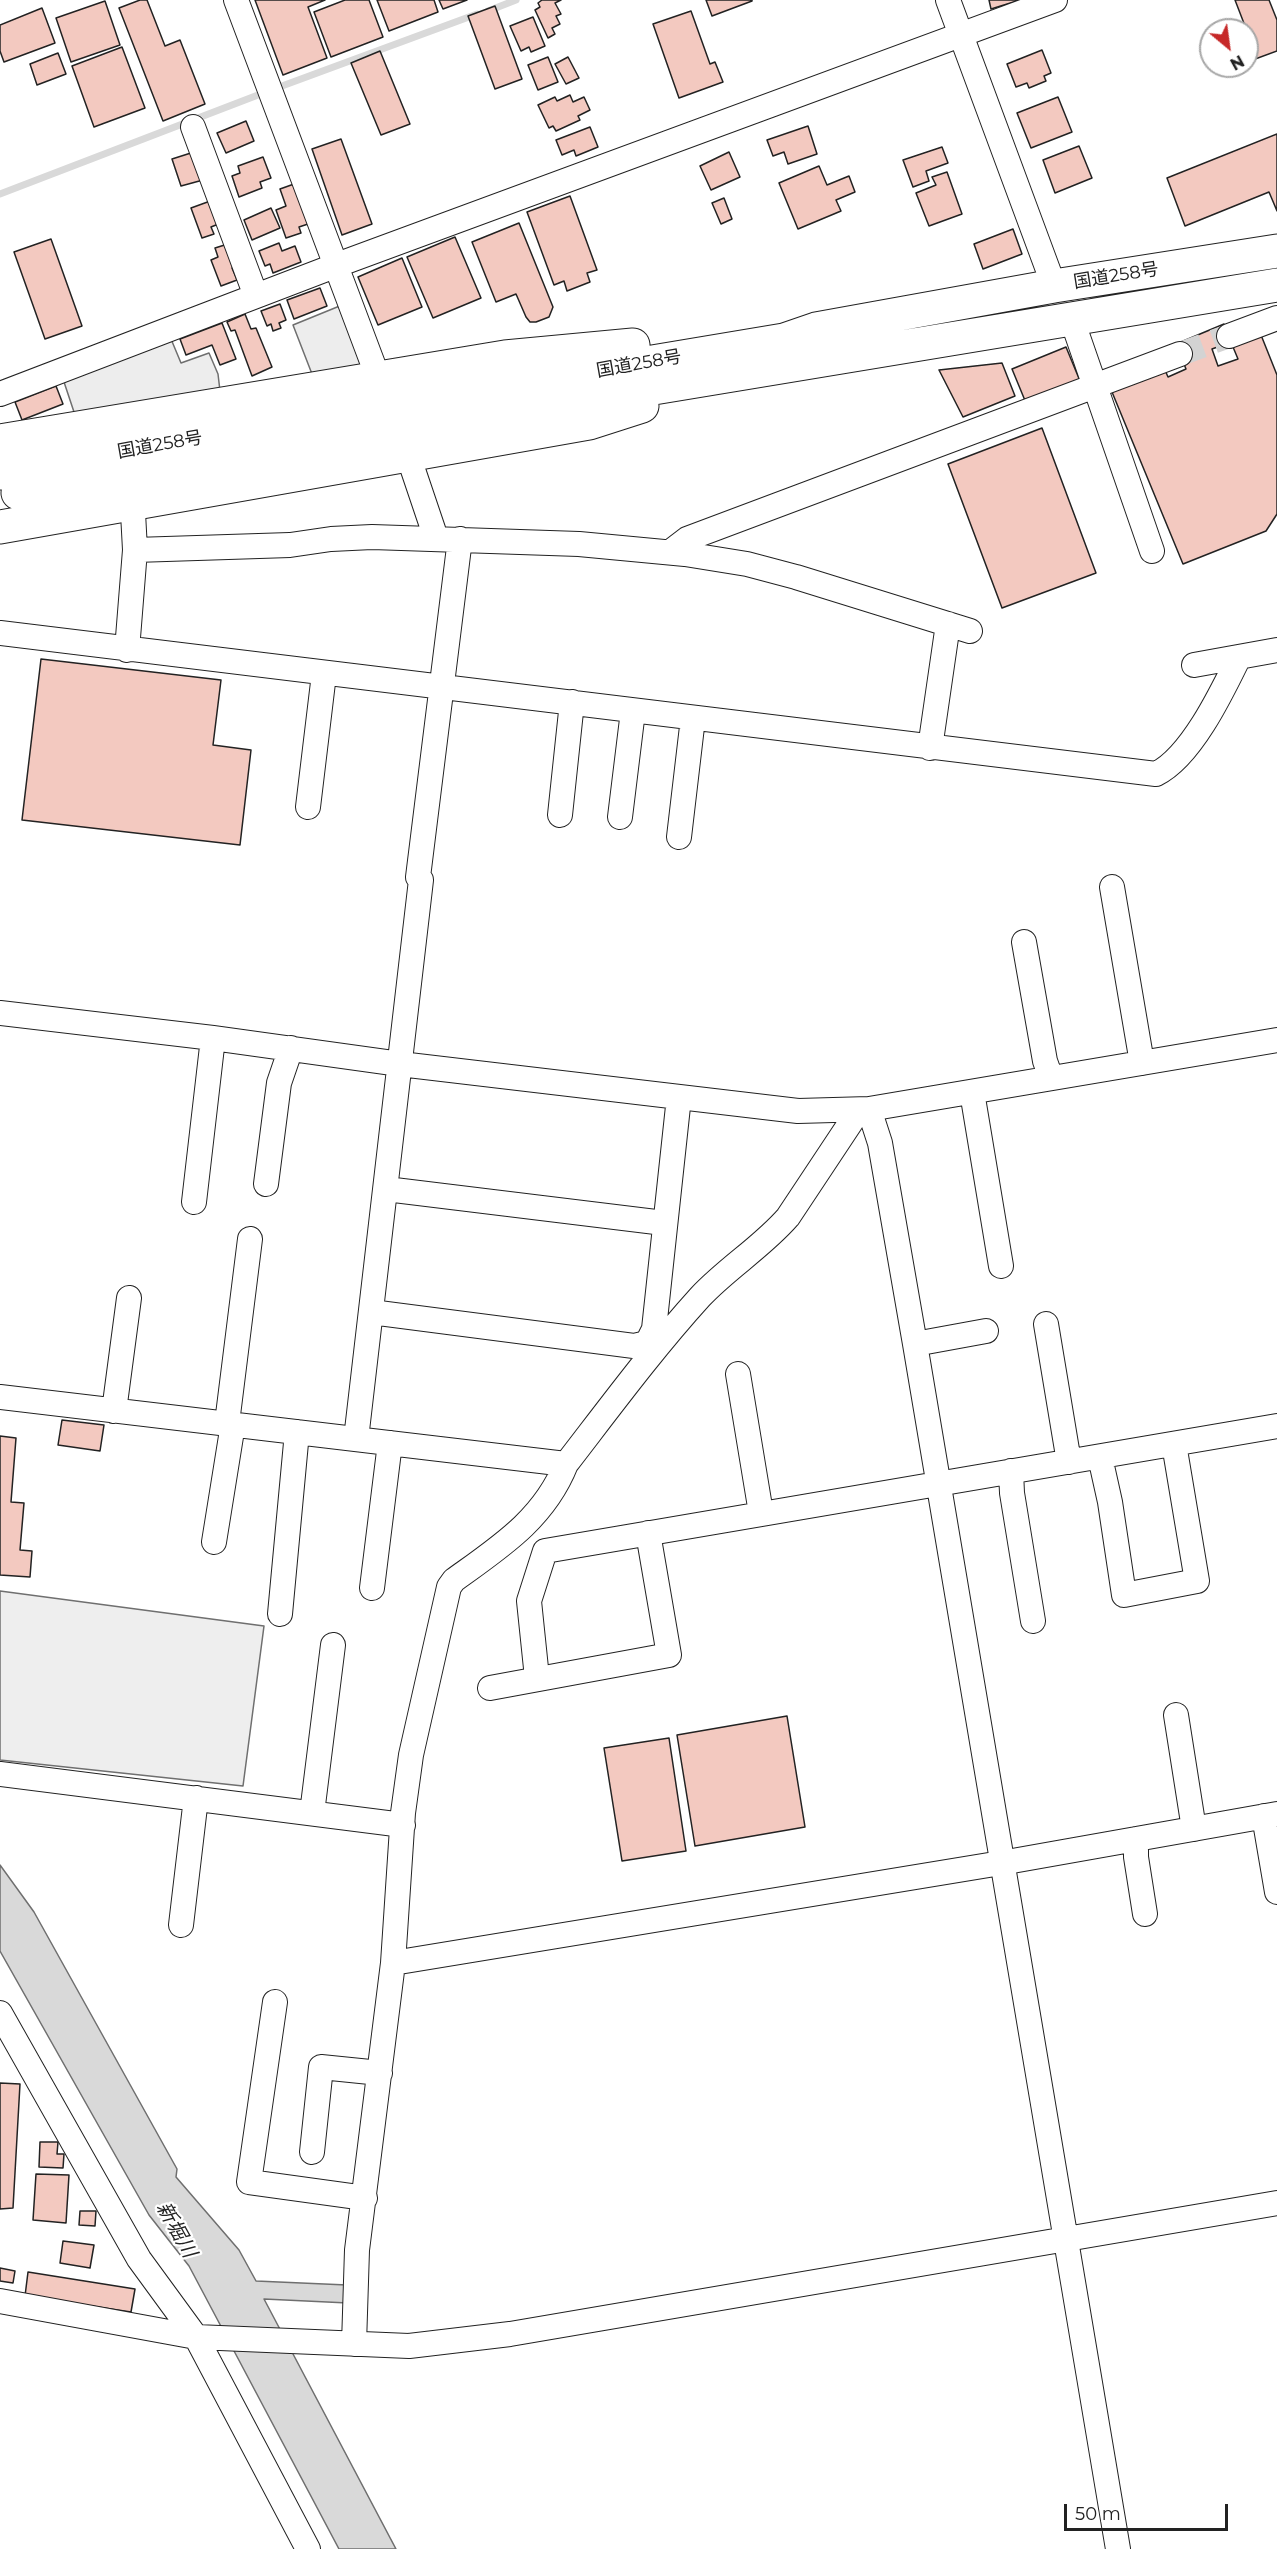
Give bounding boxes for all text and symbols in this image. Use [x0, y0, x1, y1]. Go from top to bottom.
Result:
north arrow [1199, 18, 1259, 78]
text: N [1227, 51, 1247, 74]
street label: 国道258号 [1072, 259, 1160, 293]
street label: 国道258号 [595, 346, 683, 382]
street label: 国道258号 [116, 427, 204, 463]
water label: 新堀川 [151, 2198, 201, 2262]
scale bar [1067, 2492, 1230, 2530]
text: 50 m [1075, 2503, 1121, 2525]

